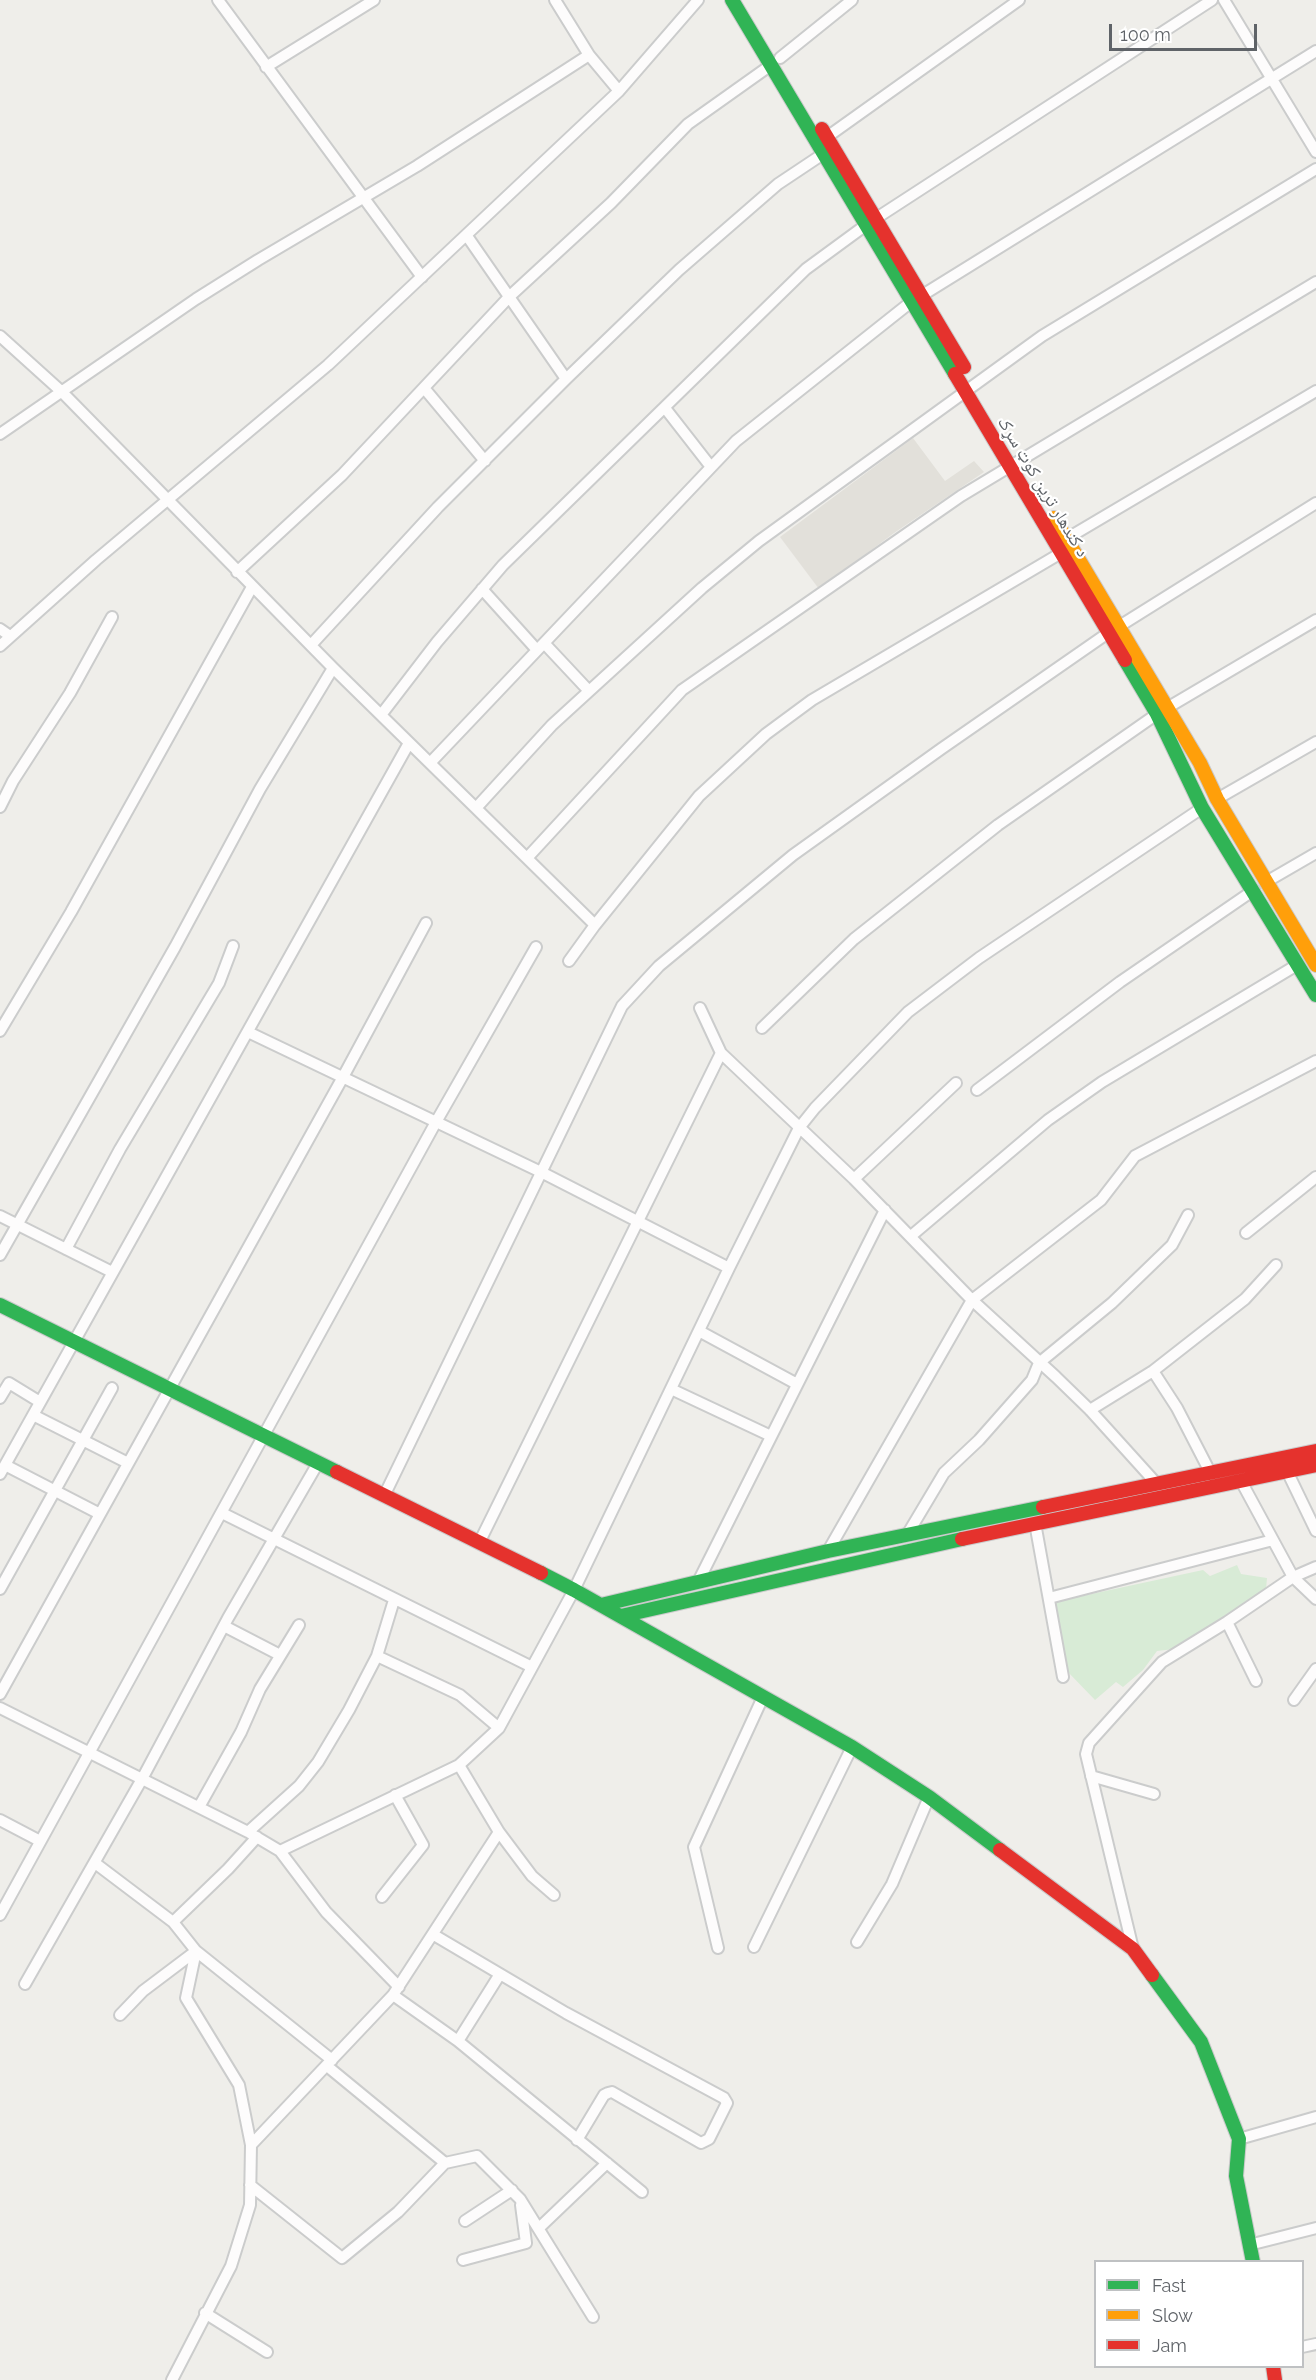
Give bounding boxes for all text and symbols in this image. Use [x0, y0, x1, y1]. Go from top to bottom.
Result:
scale bar [1112, 12, 1260, 50]
text: 100 m [1120, 24, 1171, 45]
street label: د کندهار ترين کوټ سړک [993, 413, 1093, 561]
legend [1094, 2260, 1304, 2368]
text: Fast [1152, 2275, 1186, 2296]
text: Slow [1152, 2305, 1193, 2326]
text: Jam [1152, 2335, 1187, 2356]

